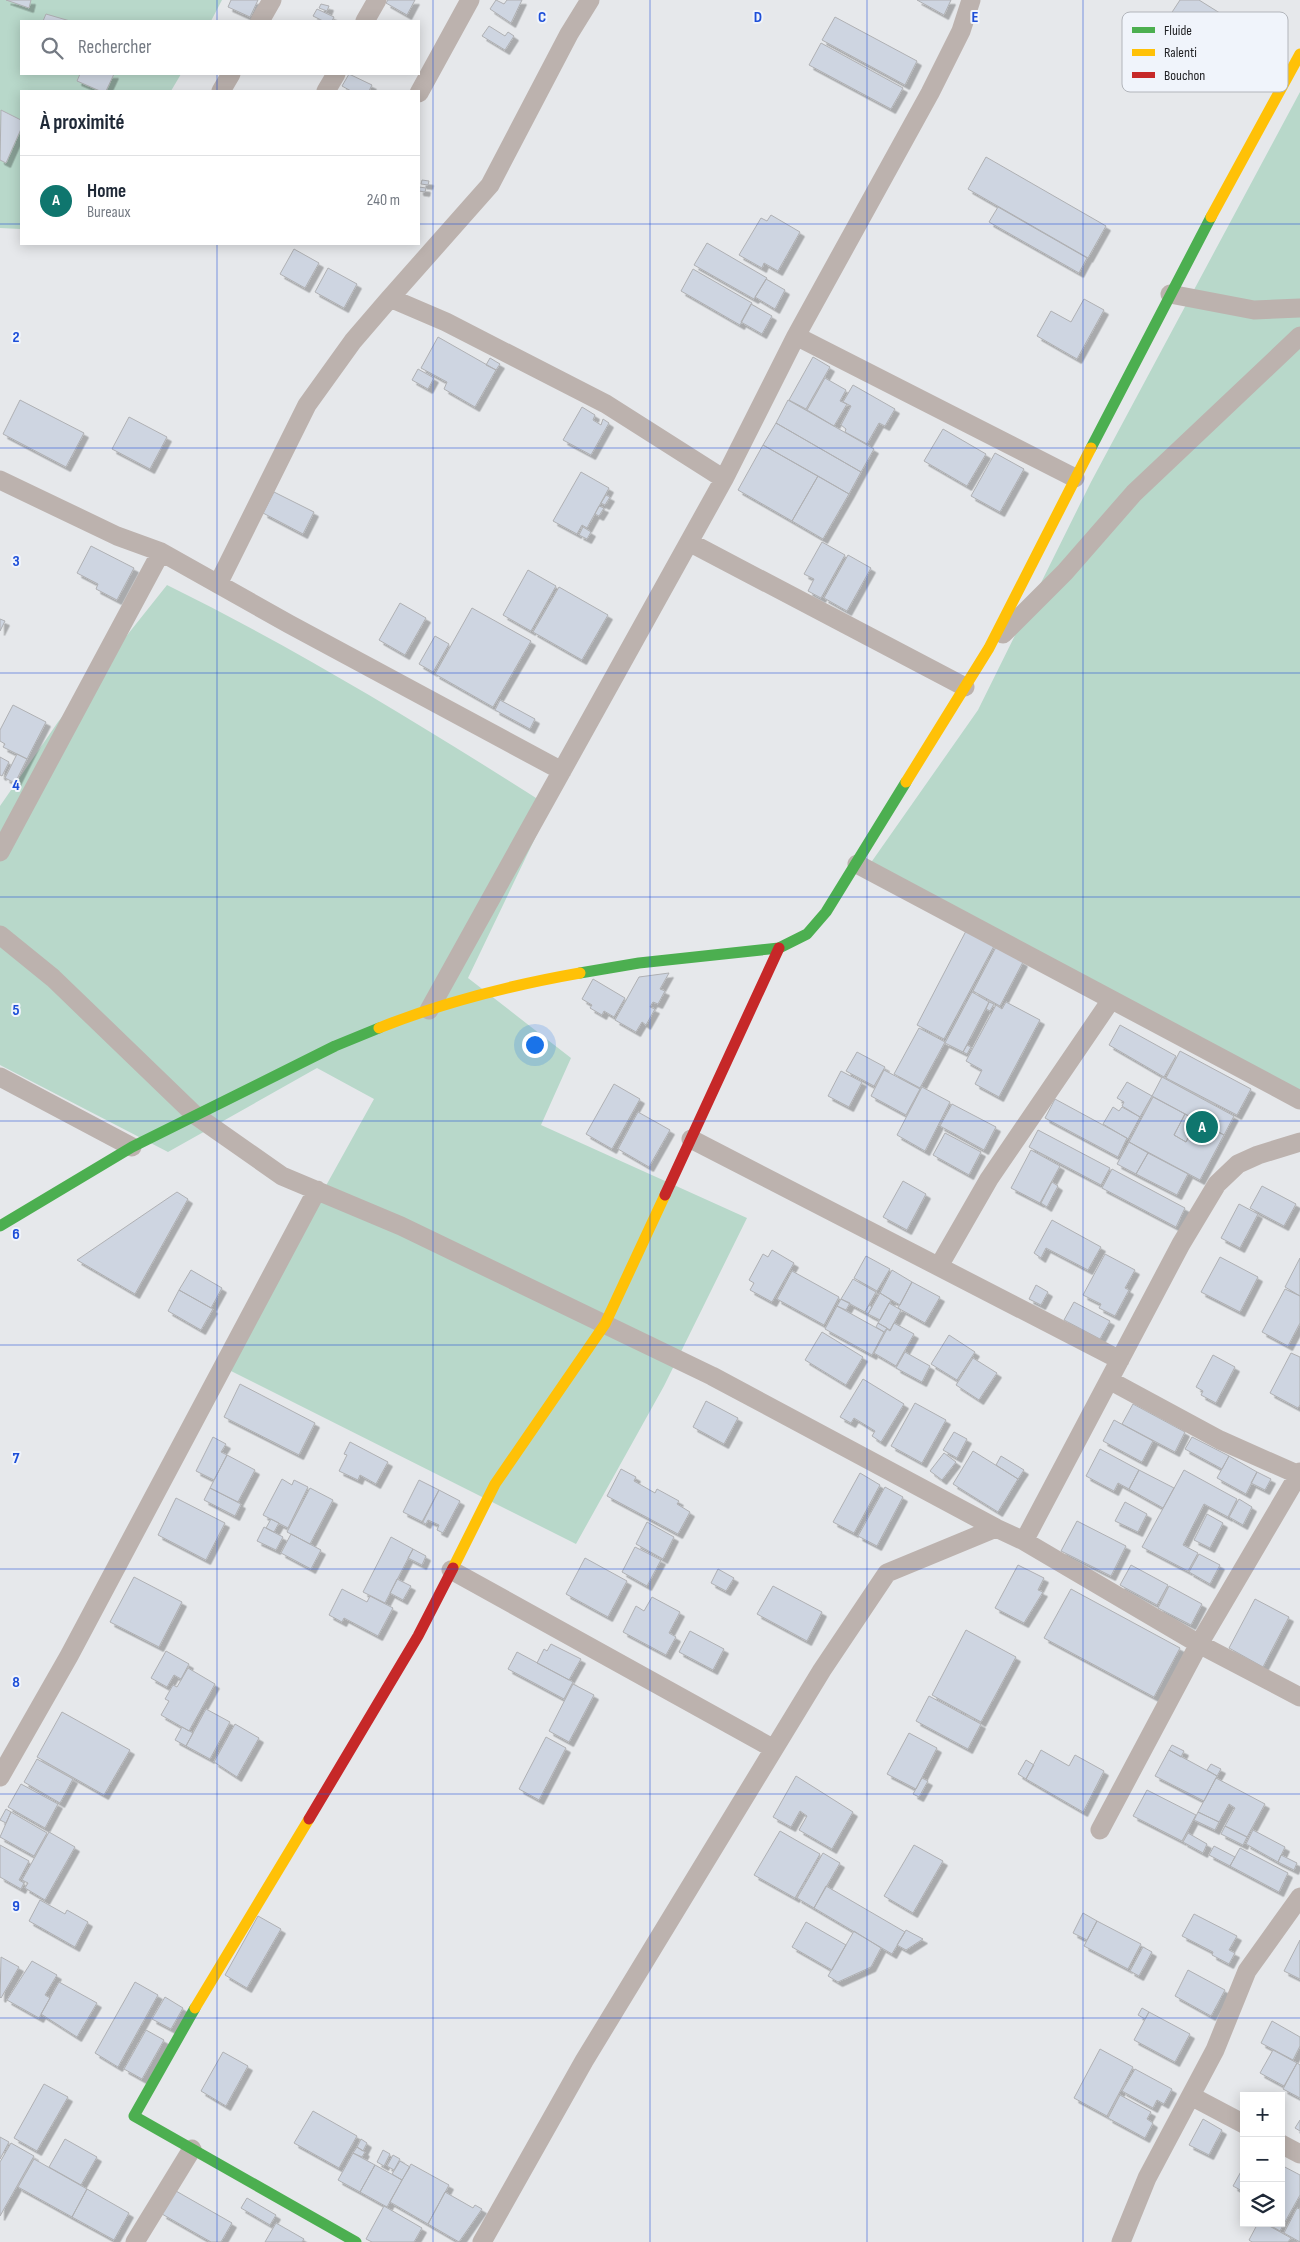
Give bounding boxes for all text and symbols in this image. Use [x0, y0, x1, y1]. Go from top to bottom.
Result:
text: C [538, 8, 546, 27]
text: D [754, 8, 762, 27]
text: E [972, 8, 979, 27]
legend [1122, 12, 1288, 92]
search box [20, 20, 420, 75]
text: Fluide [1164, 22, 1192, 39]
icon: search [38, 34, 66, 62]
text: Rechercher [78, 36, 152, 59]
text: Ralenti [1164, 44, 1197, 61]
text: Bouchon [1164, 67, 1205, 84]
text: À proximité [40, 110, 125, 135]
text: Home [87, 180, 126, 203]
text: A [52, 191, 60, 210]
text: 240 m [367, 191, 400, 210]
text: Bureaux [87, 203, 130, 222]
text: 2 [12, 328, 20, 347]
text: 3 [12, 552, 20, 571]
text: 4 [12, 776, 20, 795]
text: 5 [12, 1001, 20, 1020]
your location [522, 1032, 548, 1058]
pin: A [1186, 1108, 1218, 1146]
text: 6 [12, 1225, 20, 1244]
text: 7 [13, 1449, 20, 1468]
text: 8 [12, 1673, 20, 1692]
text: 9 [12, 1897, 20, 1916]
map controls [1240, 2092, 1285, 2227]
button: + [1240, 2092, 1285, 2137]
button: − [1240, 2137, 1285, 2182]
button: layers [1240, 2182, 1285, 2227]

